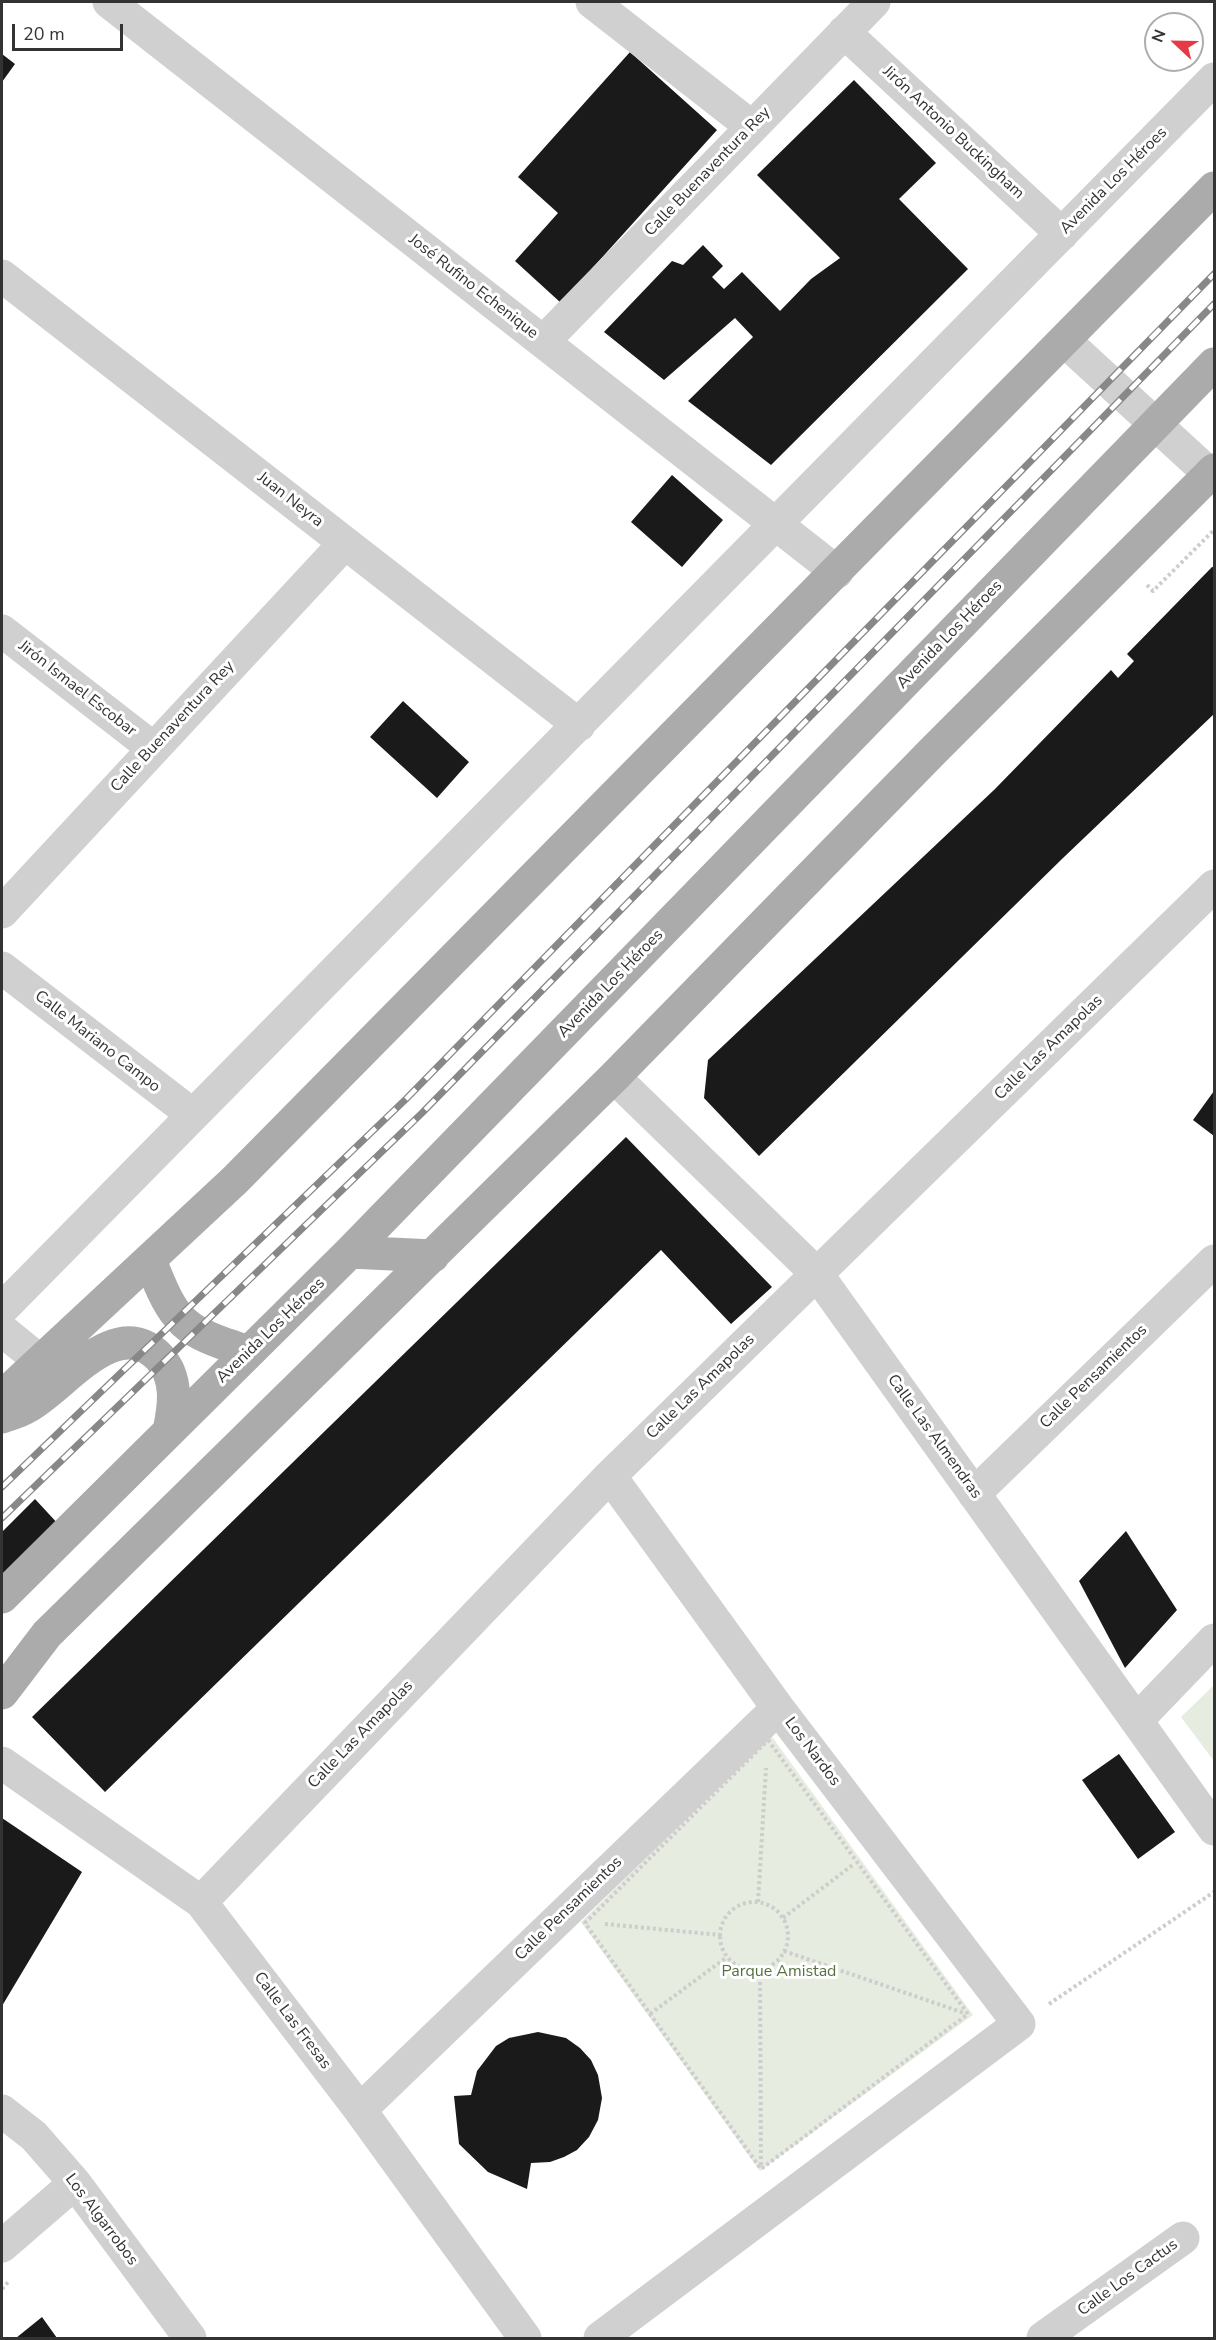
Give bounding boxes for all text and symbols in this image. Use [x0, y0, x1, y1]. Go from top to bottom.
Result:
scale bar [15, 12, 126, 50]
north arrow [1144, 12, 1204, 72]
text: 20 m [23, 22, 65, 46]
text: N [1147, 26, 1172, 46]
street label: Jirón Antonio Buckingham [878, 62, 1028, 204]
street label: Calle Buenaventura Rey [641, 103, 775, 241]
street label: Avenida Los Héroes [1057, 124, 1171, 238]
street label: José Rufino Echenique [404, 230, 542, 344]
street label: Juan Neyra [253, 468, 327, 532]
street label: Avenida Los Héroes [893, 577, 1007, 693]
street label: Jirón Ismael Escobar [14, 637, 140, 741]
street label: Calle Buenaventura Rey [107, 657, 239, 797]
street label: Avenida Los Héroes [554, 926, 668, 1042]
street label: Calle Mariano Campo [30, 987, 164, 1097]
street label: Calle Las Amapolas [991, 991, 1107, 1105]
street label: Avenida Los Héroes [213, 1274, 329, 1388]
street label: Calle Pensamientos [1036, 1321, 1152, 1433]
street label: Calle Las Amapolas [643, 1330, 759, 1444]
street label: Calle Las Almendras [882, 1371, 986, 1503]
street label: Calle Las Amapolas [304, 1677, 418, 1793]
street label: Los Nardos [780, 1714, 844, 1790]
street label: Calle Pensamientos [511, 1853, 627, 1965]
park label: Parque Amistad [722, 1962, 836, 1982]
street label: Calle Las Fresas [249, 1969, 335, 2073]
street label: Los Algarrobos [60, 2170, 142, 2270]
street label: Calle Los Cactus [1074, 2235, 1182, 2321]

